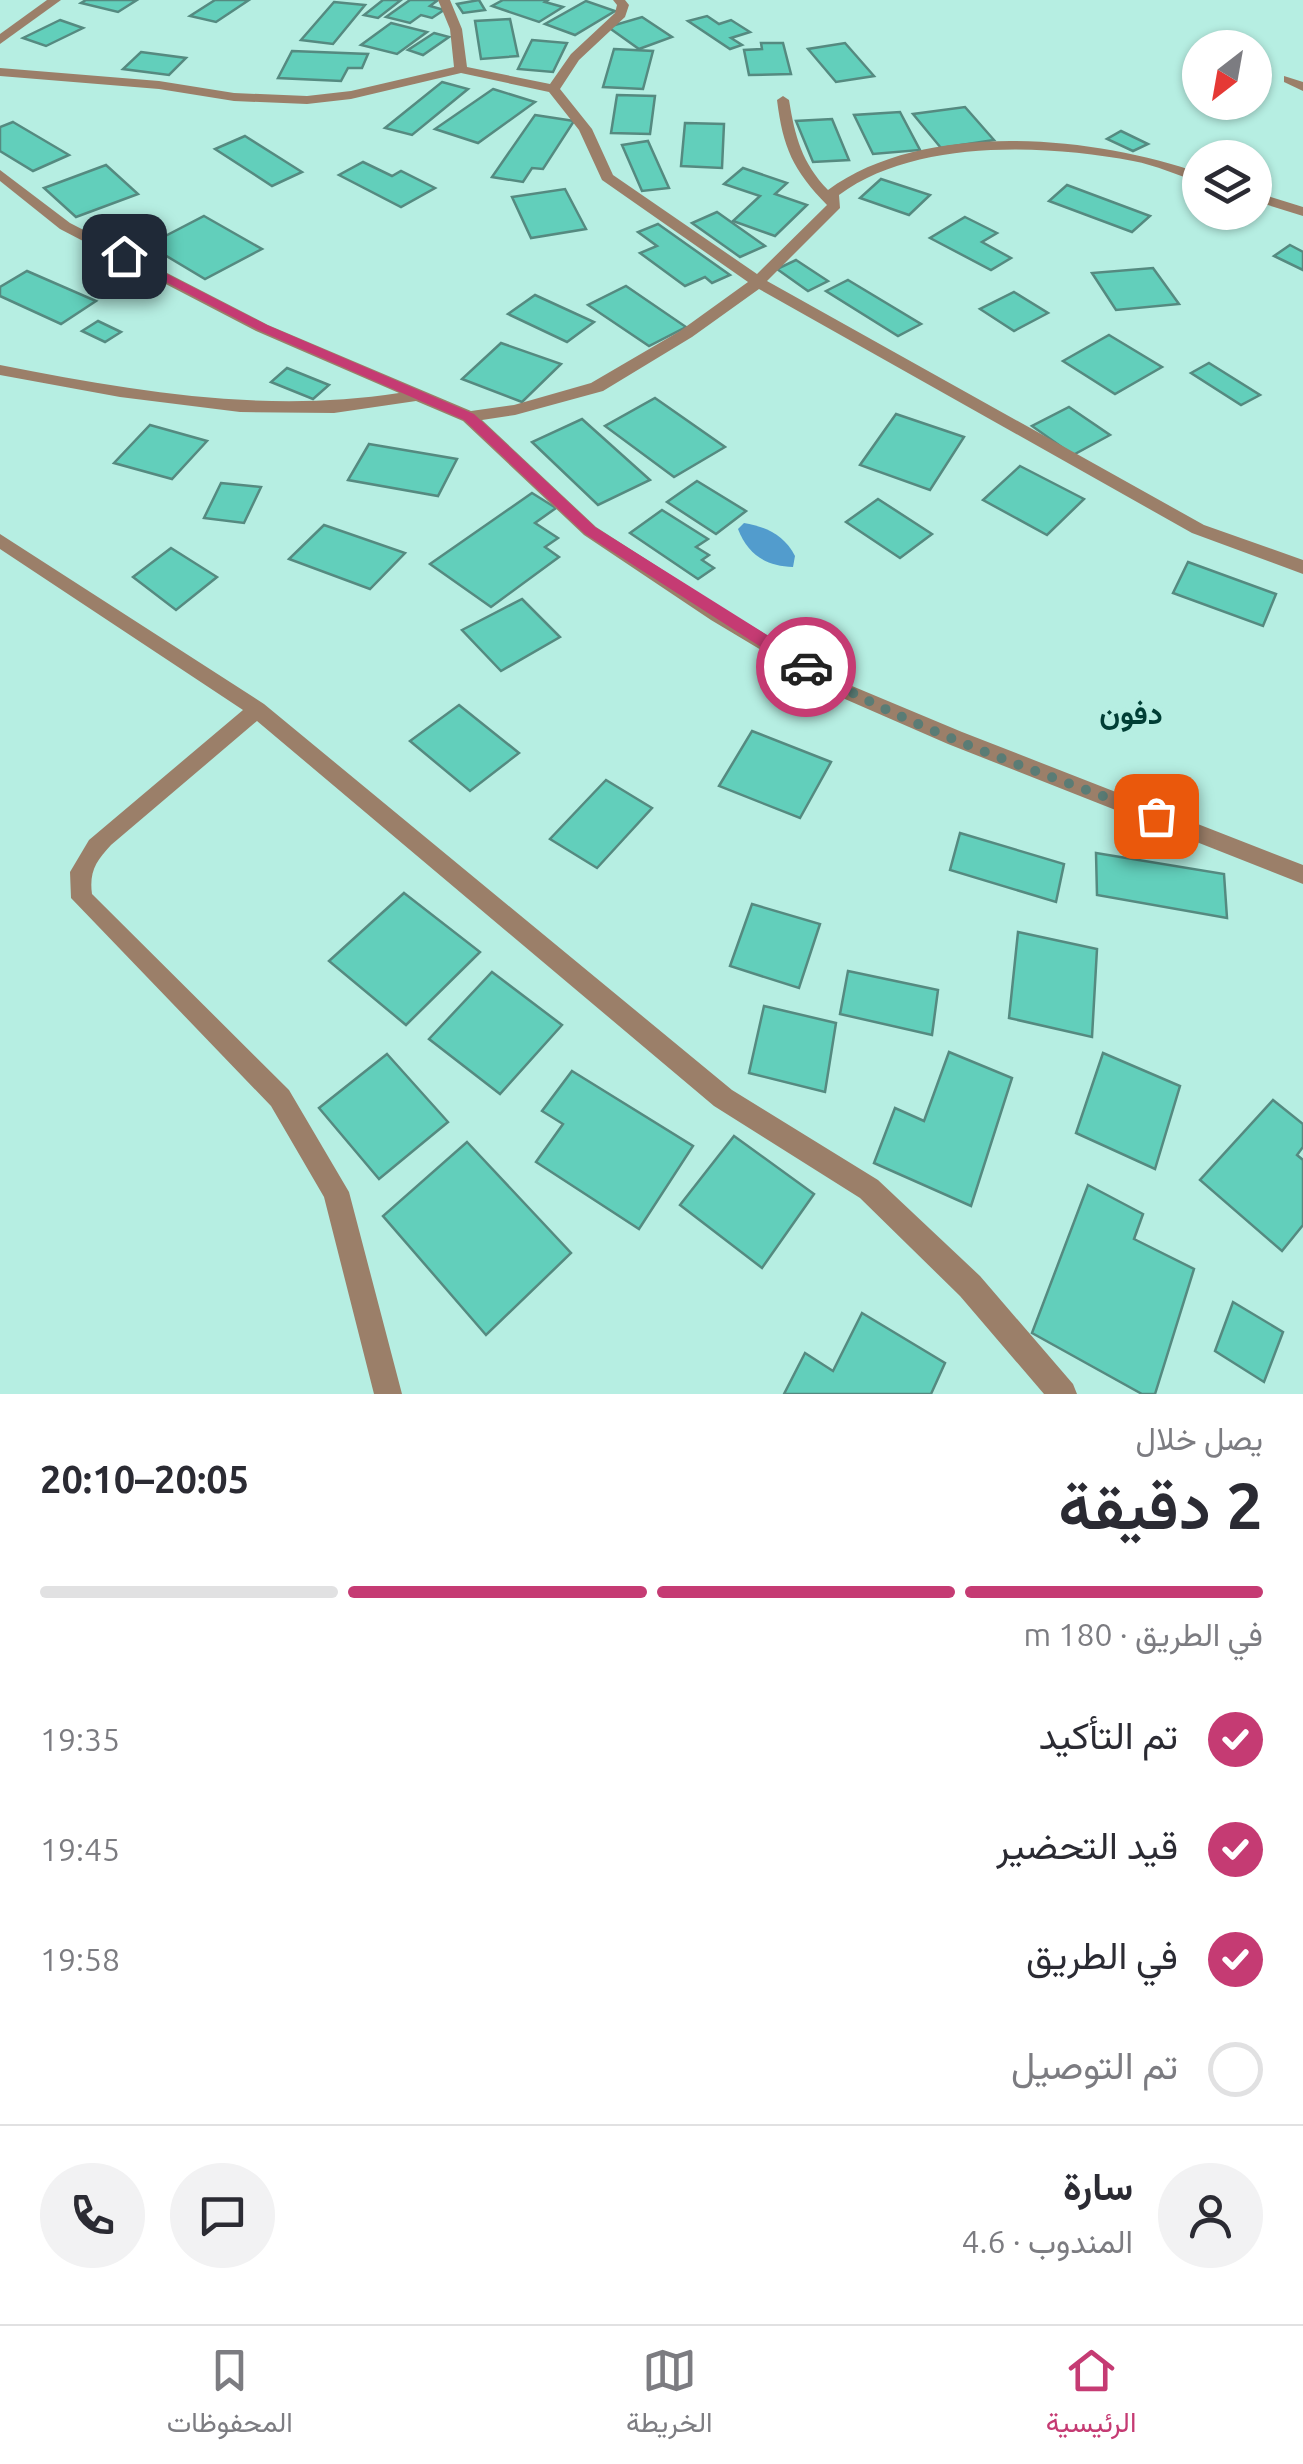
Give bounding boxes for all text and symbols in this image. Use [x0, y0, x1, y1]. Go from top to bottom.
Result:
north arrow [1182, 30, 1272, 120]
map controls [1182, 30, 1272, 230]
button: layers [1182, 140, 1272, 230]
pin [82, 214, 167, 299]
icon: home [97, 229, 152, 284]
courier [756, 617, 856, 717]
icon: car [779, 640, 834, 695]
district label: دفون [1099, 696, 1163, 732]
pin [1114, 774, 1199, 859]
icon: bag [1129, 789, 1184, 844]
text: يصل خلال [1136, 1420, 1263, 1456]
text: 20:05–20:10 [40, 1458, 249, 1500]
text: 2 دقيقة [1058, 1468, 1263, 1541]
text: في الطريق · 180 m [1023, 1616, 1263, 1652]
icon: check [1208, 1712, 1263, 1767]
text: تم التأكيد [1038, 1714, 1178, 1756]
text: 19:35 [40, 1721, 120, 1757]
icon: check [1208, 1822, 1263, 1877]
text: قيد التحضير [996, 1824, 1178, 1866]
text: 19:45 [40, 1831, 120, 1867]
icon: check [1208, 1932, 1263, 1987]
text: في الطريق [1026, 1934, 1178, 1976]
text: 19:58 [40, 1941, 120, 1977]
text: تم التوصيل [1011, 2044, 1178, 2086]
button: phone [40, 2163, 145, 2268]
button: chat [170, 2163, 275, 2268]
button: person [1158, 2163, 1263, 2268]
text: سارة [1063, 2165, 1133, 2207]
text: المندوب · 4.6 [962, 2223, 1133, 2259]
tab: المحفوظات [167, 2343, 293, 2447]
tab: الخريطة [626, 2343, 713, 2447]
tab: الرئيسية [1046, 2343, 1136, 2447]

